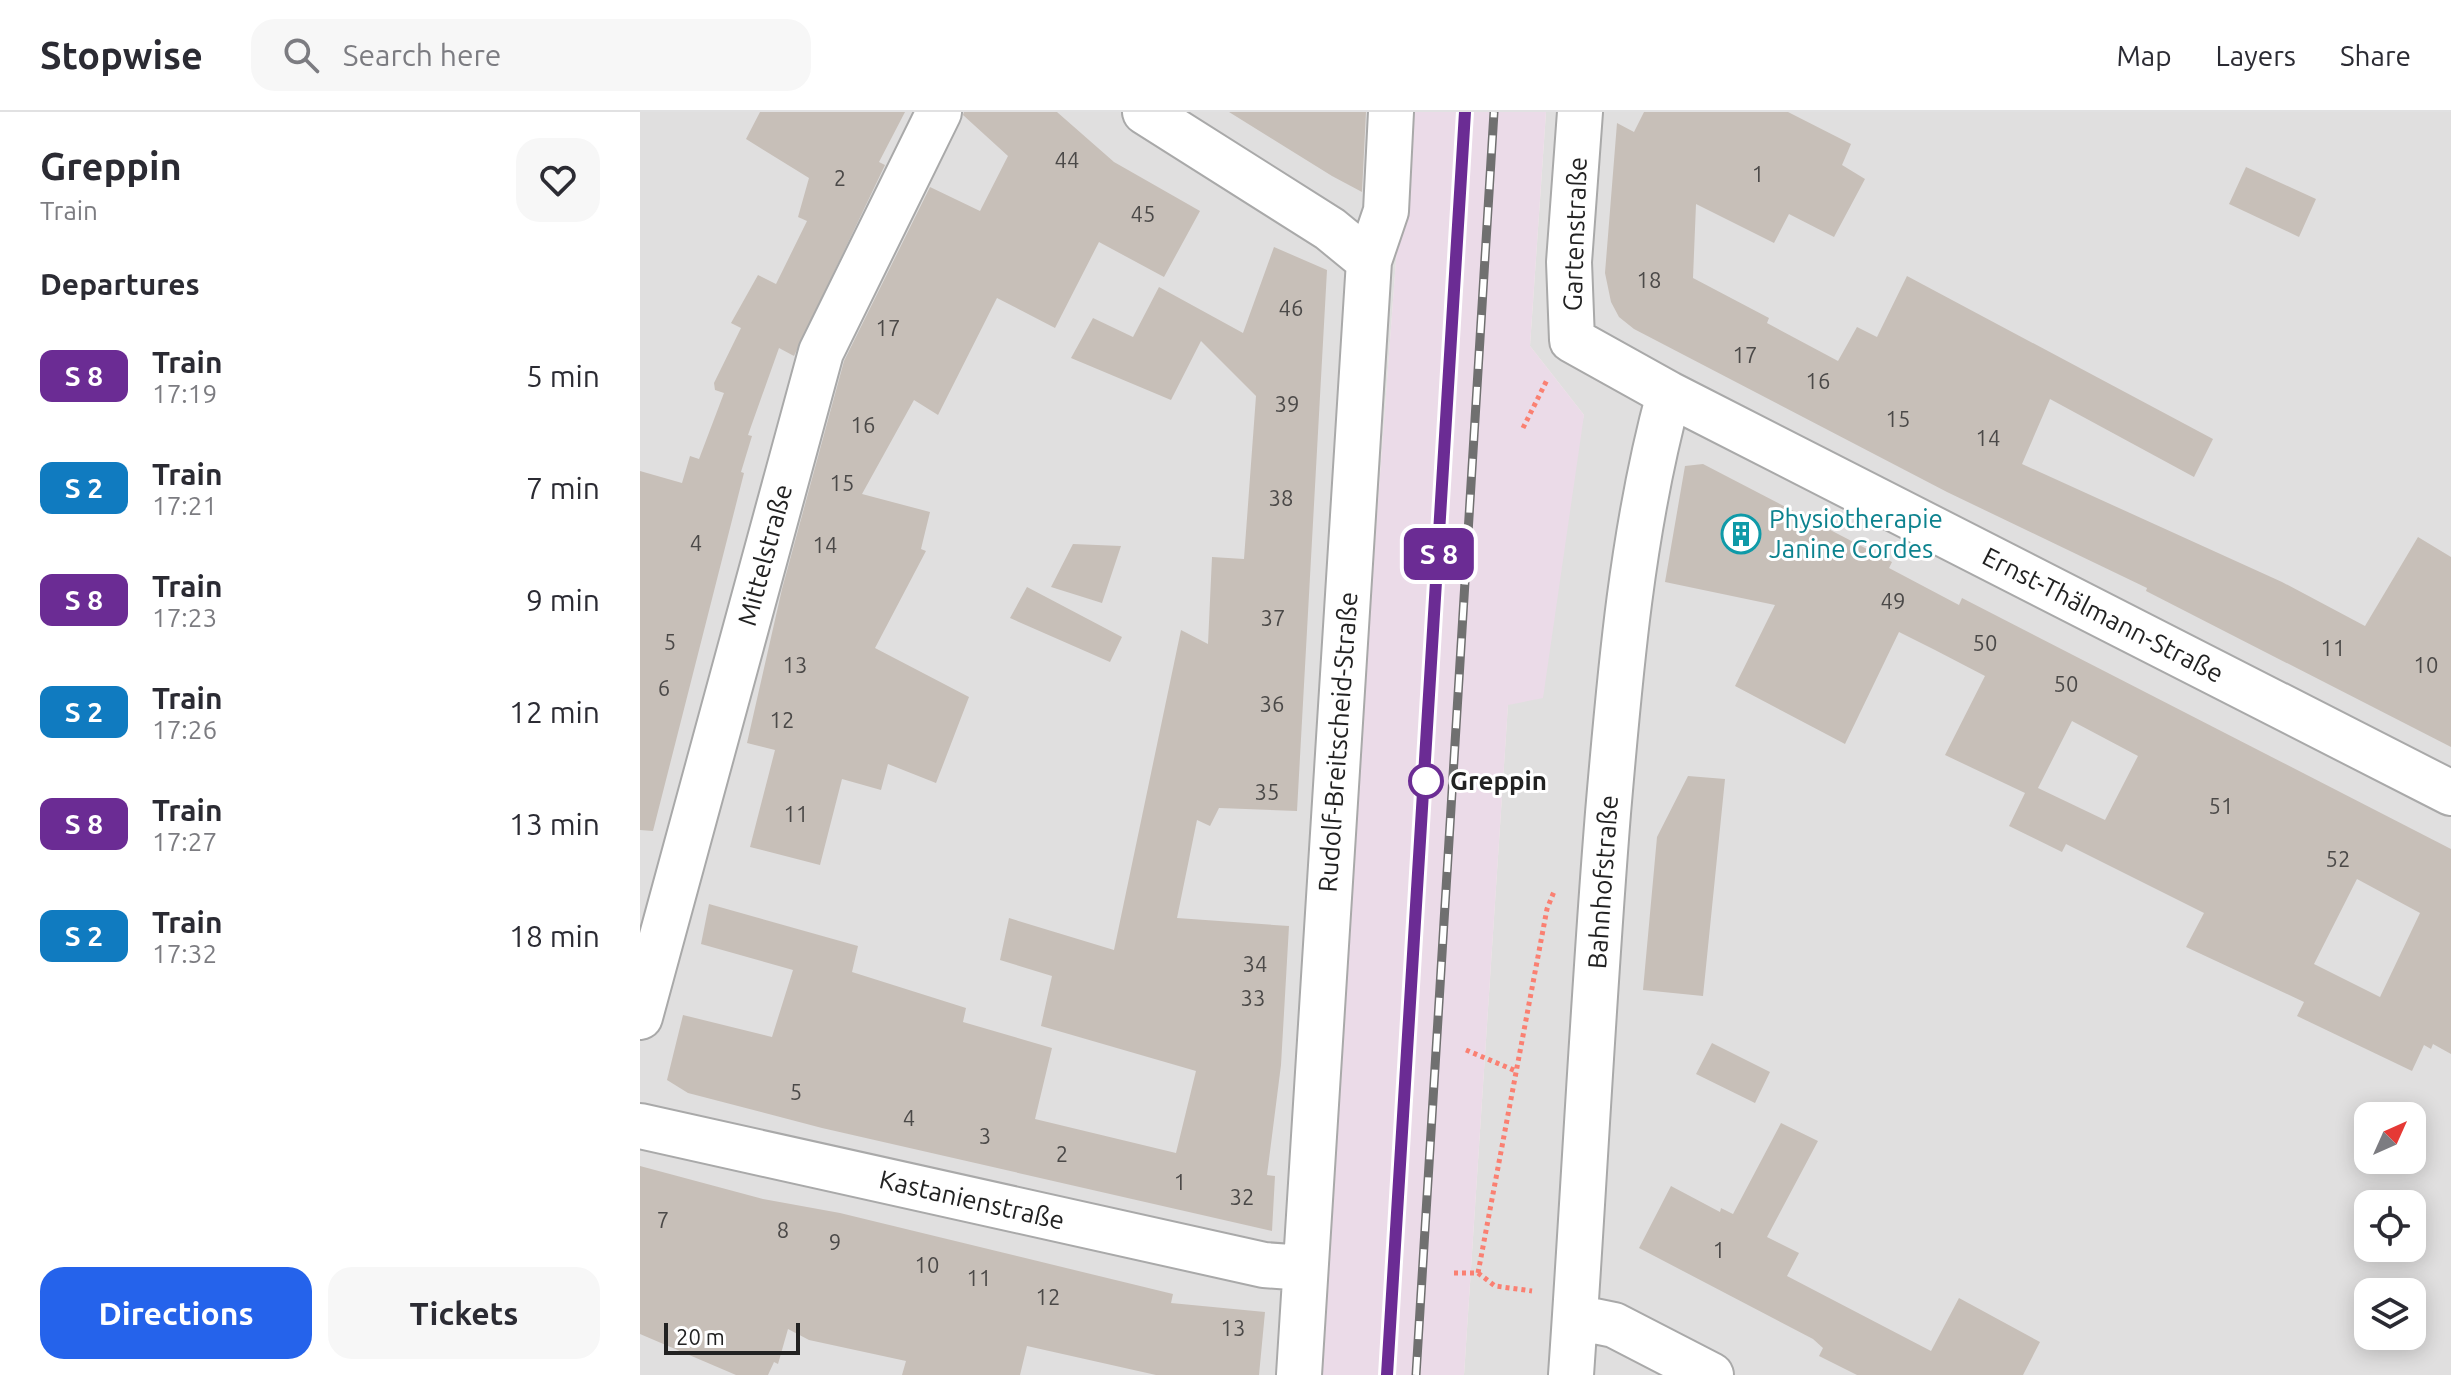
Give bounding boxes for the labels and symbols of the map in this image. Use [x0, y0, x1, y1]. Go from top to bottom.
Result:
house number: 44 [1055, 147, 1079, 172]
street label: Gartenstraße [1557, 156, 1592, 312]
house number: 1 [1752, 161, 1764, 186]
house number: 2 [834, 165, 846, 190]
house number: 45 [1131, 201, 1155, 226]
house number: 18 [1637, 267, 1661, 292]
house number: 46 [1279, 295, 1303, 320]
house number: 17 [876, 315, 900, 340]
house number: 17 [1733, 342, 1757, 367]
house number: 16 [1806, 368, 1830, 393]
house number: 39 [1275, 391, 1299, 416]
house number: 15 [1886, 406, 1910, 431]
house number: 16 [851, 412, 875, 437]
house number: 14 [1976, 425, 2000, 450]
house number: 15 [830, 470, 854, 495]
street label: Mittelstraße [732, 481, 797, 629]
house number: 38 [1269, 485, 1293, 510]
place label: Physiotherapie Janine Cordes [1769, 504, 1943, 563]
building icon: Physiotherapie Janine Cordes [1720, 513, 1762, 555]
line badge: S 8 [1393, 528, 1485, 580]
house number: 4 [690, 530, 702, 555]
house number: 14 [813, 532, 837, 557]
street label: Ernst-Thälmann-Straße [1978, 541, 2228, 688]
house number: 49 [1881, 588, 1905, 613]
street label: Rudolf-Breitscheid-Straße [1313, 591, 1362, 893]
house number: 37 [1261, 605, 1285, 630]
house number: 5 [664, 629, 676, 654]
house number: 50 [1973, 630, 1997, 655]
house number: 11 [2321, 635, 2345, 660]
house number: 13 [783, 652, 807, 677]
house number: 10 [2414, 652, 2438, 677]
house number: 50 [2054, 671, 2078, 696]
house number: 6 [658, 675, 670, 700]
house number: 36 [1260, 691, 1284, 716]
house number: 12 [770, 707, 794, 732]
marker: Greppin [1409, 764, 1443, 798]
place label: Greppin [1450, 766, 1547, 795]
house number: 35 [1255, 779, 1279, 804]
house number: 51 [2209, 793, 2233, 818]
street label: Bahnhofstraße [1582, 794, 1623, 970]
house number: 11 [784, 801, 808, 826]
house number: 52 [2326, 846, 2350, 871]
house number: 34 [1243, 951, 1267, 976]
house number: 33 [1241, 985, 1265, 1010]
house number: 5 [790, 1079, 802, 1104]
north arrow [2354, 1102, 2426, 1174]
house number: 4 [903, 1105, 915, 1130]
house number: 3 [979, 1123, 991, 1148]
house number: 2 [1056, 1141, 1068, 1166]
street label: Kastanienstraße [877, 1164, 1067, 1235]
house number: 1 [1174, 1169, 1186, 1194]
house number: 32 [1230, 1184, 1254, 1209]
house number: 7 [657, 1207, 669, 1232]
house number: 8 [777, 1217, 789, 1242]
house number: 9 [829, 1229, 841, 1254]
house number: 1 [1713, 1237, 1725, 1262]
house number: 10 [915, 1252, 939, 1277]
house number: 11 [967, 1265, 991, 1290]
house number: 12 [1036, 1284, 1060, 1309]
house number: 13 [1221, 1315, 1245, 1340]
scale bar [664, 1319, 800, 1355]

